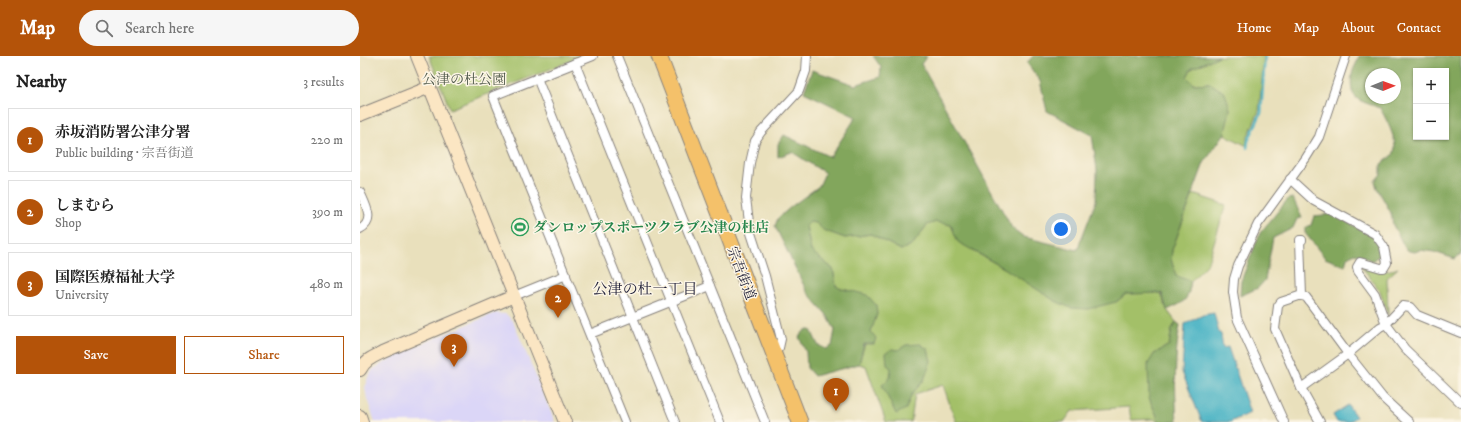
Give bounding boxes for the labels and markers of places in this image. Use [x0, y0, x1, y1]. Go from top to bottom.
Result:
sports icon: ダンロップスポーツクラブ公津の杜店 [510, 217, 530, 237]
place label: ダンロップスポーツクラブ公津の杜店 [533, 219, 770, 237]
pin: 2 [545, 285, 571, 318]
pin: 3 [441, 334, 467, 367]
pin: 1 [823, 378, 849, 411]

